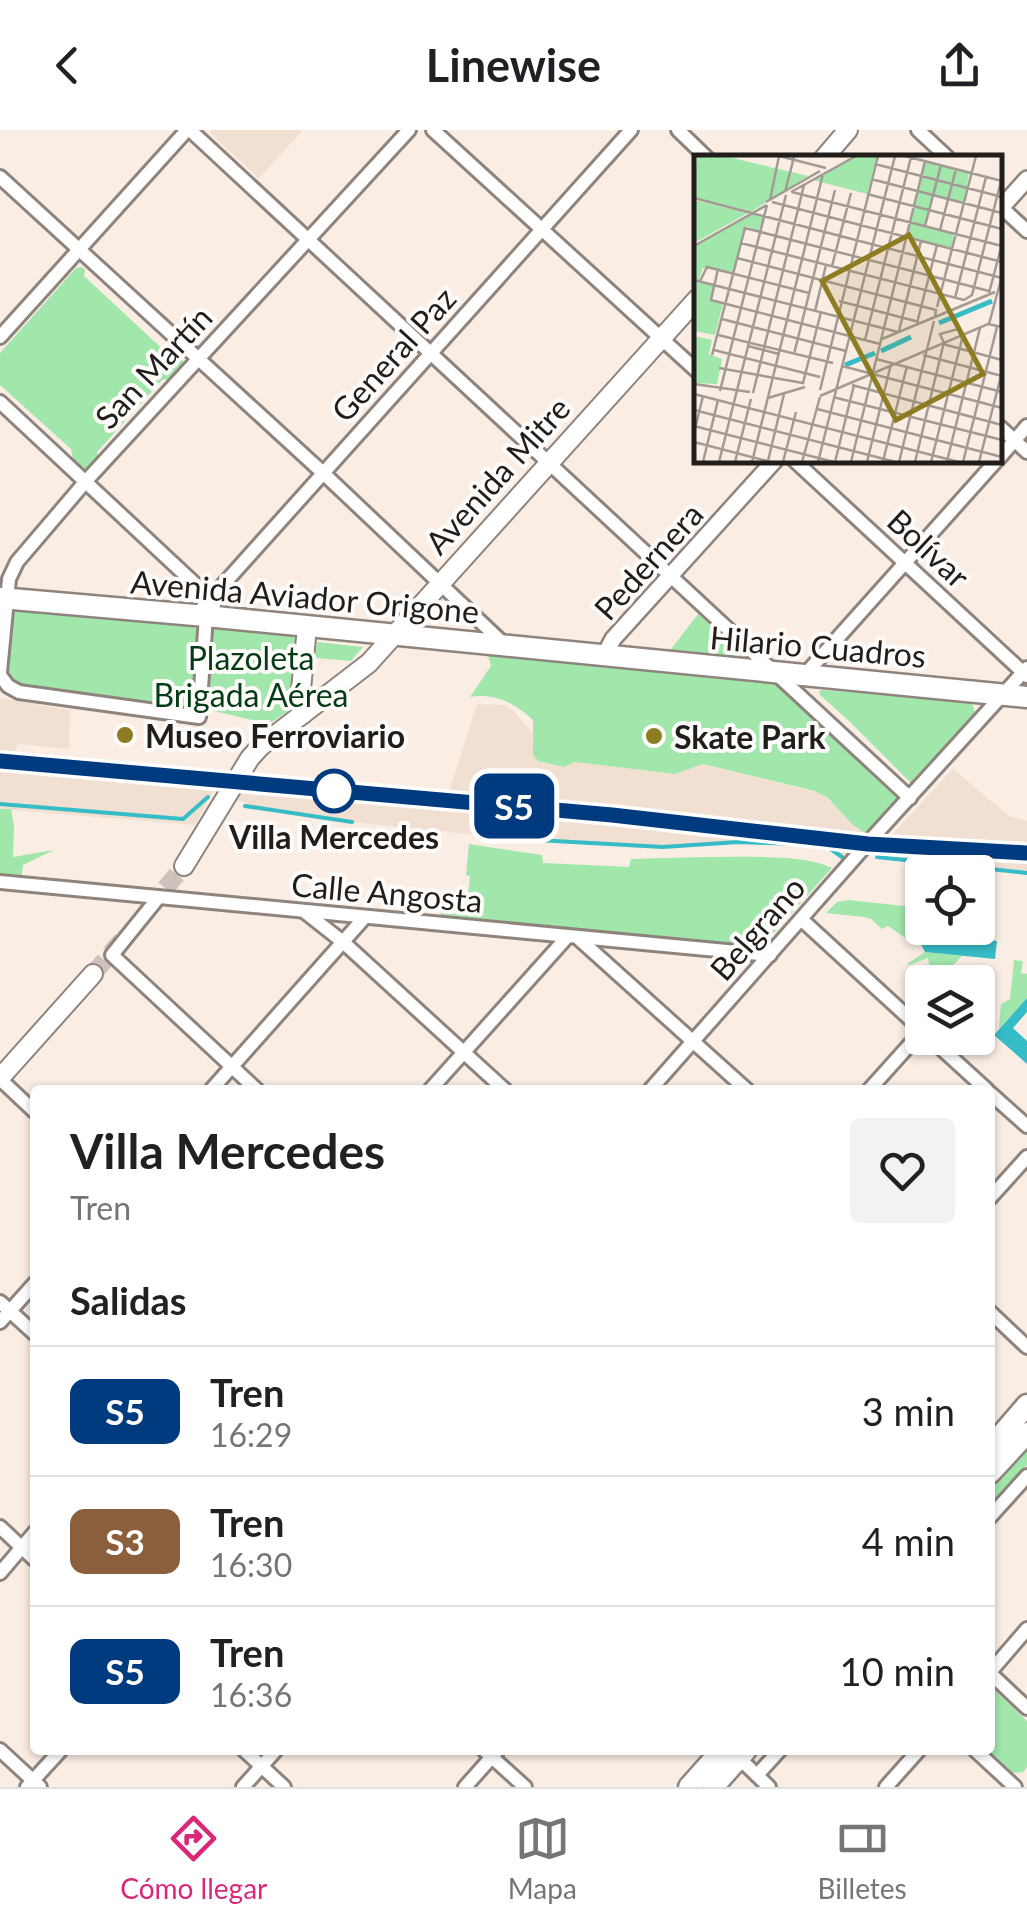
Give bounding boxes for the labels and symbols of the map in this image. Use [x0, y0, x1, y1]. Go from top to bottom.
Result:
inset map [694, 155, 1002, 462]
street label: General Paz [323, 279, 463, 429]
street label: San Martín [86, 298, 220, 436]
street label: Avenida Mitre [416, 389, 578, 561]
street label: Pedernera [585, 495, 711, 627]
street label: Bolívar [880, 500, 978, 596]
street label: Avenida Aviador Origone [129, 561, 481, 631]
street label: Hilario Cuadros [708, 617, 928, 675]
park label: Plazoleta Brigada Aérea [153, 638, 349, 714]
place label: Museo Ferroviario [145, 716, 405, 755]
place label: Skate Park [674, 717, 827, 756]
marker: Museo Ferroviario [114, 724, 136, 746]
marker: Skate Park [643, 725, 665, 747]
marker: Villa Mercedes [313, 770, 355, 812]
line badge: S5 [469, 774, 559, 838]
place label: Villa Mercedes [228, 817, 439, 856]
street label: Calle Angosta [290, 864, 484, 920]
street label: Belgrano [701, 868, 813, 988]

